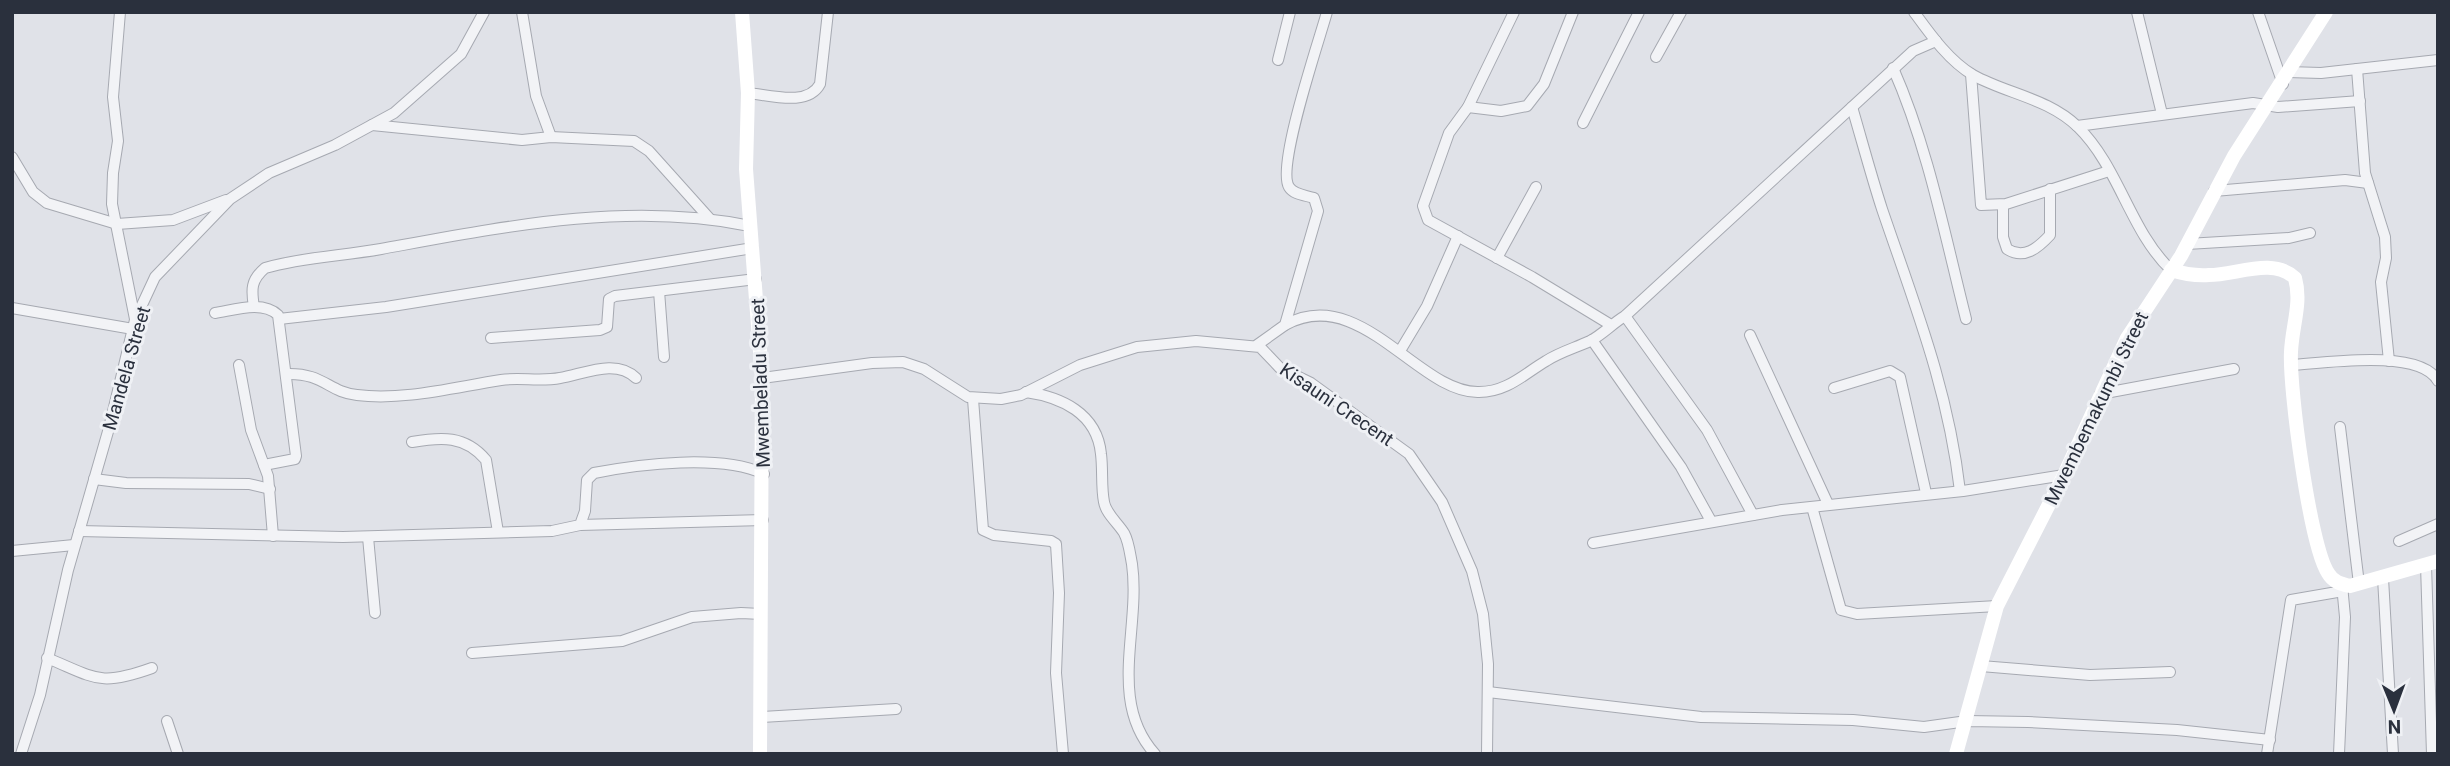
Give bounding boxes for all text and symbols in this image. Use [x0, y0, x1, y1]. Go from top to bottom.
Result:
street label: Mwembeladu Street [746, 298, 775, 468]
street label: Mandela Street [98, 303, 155, 433]
street label: Mwembemakumbi Street [2040, 308, 2153, 509]
street label: Kisauni Crecent [1275, 358, 1398, 451]
north arrow [2359, 675, 2429, 745]
text: N [2387, 715, 2401, 738]

